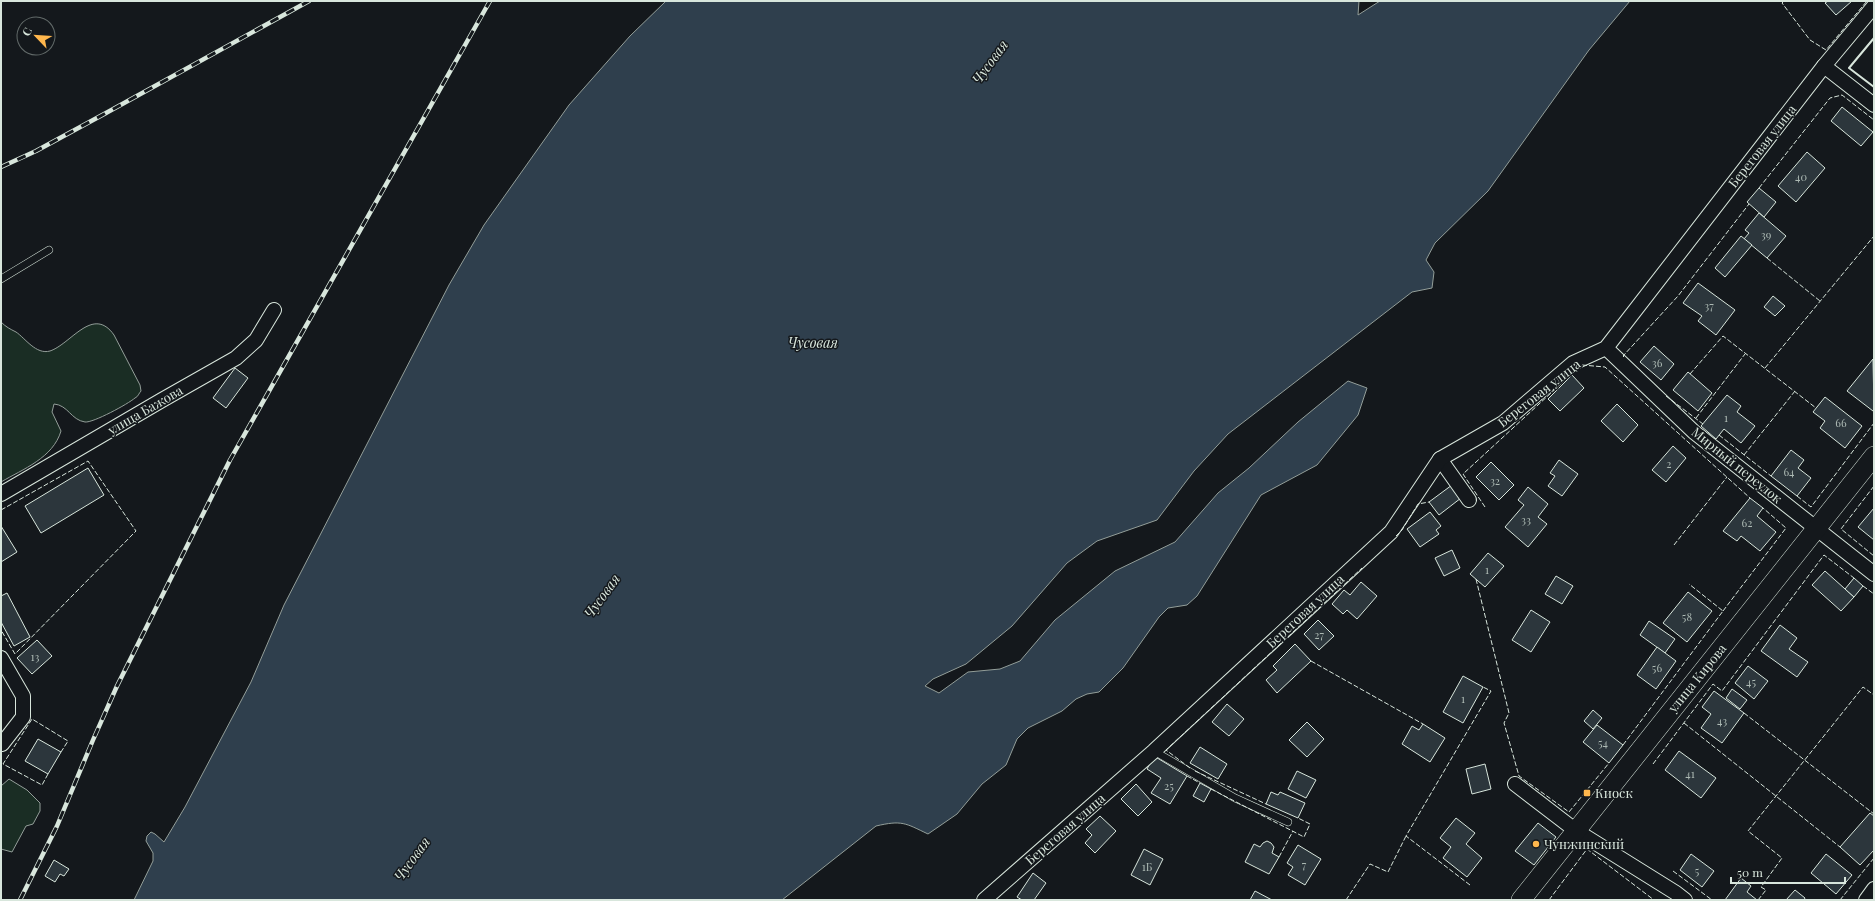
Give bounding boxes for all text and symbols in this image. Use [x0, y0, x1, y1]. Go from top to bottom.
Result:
north arrow [16, 16, 56, 56]
text: С [18, 25, 35, 38]
water label: Чусовая [967, 36, 1012, 88]
street label: Береговая улица [1724, 100, 1800, 191]
house number: 40 [1795, 169, 1807, 184]
house number: 39 [1761, 227, 1772, 242]
house number: 37 [1704, 298, 1714, 313]
water label: Чусовая [788, 333, 838, 352]
street label: Береговая улица [1494, 355, 1584, 430]
house number: 36 [1652, 355, 1663, 370]
street label: улица Бажова [103, 381, 186, 438]
house number: 1 [1724, 410, 1728, 425]
house number: 66 [1835, 415, 1847, 430]
street label: Мирный переулок [1689, 423, 1787, 507]
house number: 2 [1666, 456, 1672, 471]
house number: 64 [1783, 464, 1795, 479]
house number: 32 [1490, 473, 1500, 488]
house number: 33 [1521, 512, 1531, 527]
house number: 62 [1742, 515, 1752, 530]
house number: 1 [1485, 562, 1489, 577]
water label: Чусовая [579, 570, 624, 622]
street label: Береговая улица [1262, 570, 1348, 651]
house number: 58 [1682, 609, 1692, 624]
house number: 27 [1314, 627, 1324, 642]
street label: улица Кирова [1663, 639, 1730, 716]
house number: 13 [31, 649, 39, 664]
house number: 56 [1652, 660, 1662, 675]
house number: 45 [1746, 674, 1756, 689]
house number: 1 [1461, 691, 1465, 706]
house number: 43 [1717, 713, 1727, 728]
house number: 54 [1598, 735, 1609, 750]
house number: 41 [1685, 766, 1695, 781]
house number: 25 [1164, 778, 1174, 793]
place label: Киоск [1595, 784, 1633, 801]
marker: Киоск [1582, 788, 1592, 798]
street label: Береговая улица [1021, 789, 1109, 868]
water label: Чусовая [389, 833, 434, 885]
place label: Чунжинский [1544, 835, 1624, 852]
marker: Чунжинский [1531, 839, 1541, 849]
house number: 7 [1302, 857, 1307, 872]
house number: 1Б [1142, 859, 1153, 874]
scale bar [1731, 859, 1845, 885]
house number: 5 [1695, 863, 1700, 878]
text: 50 m [1737, 864, 1763, 880]

